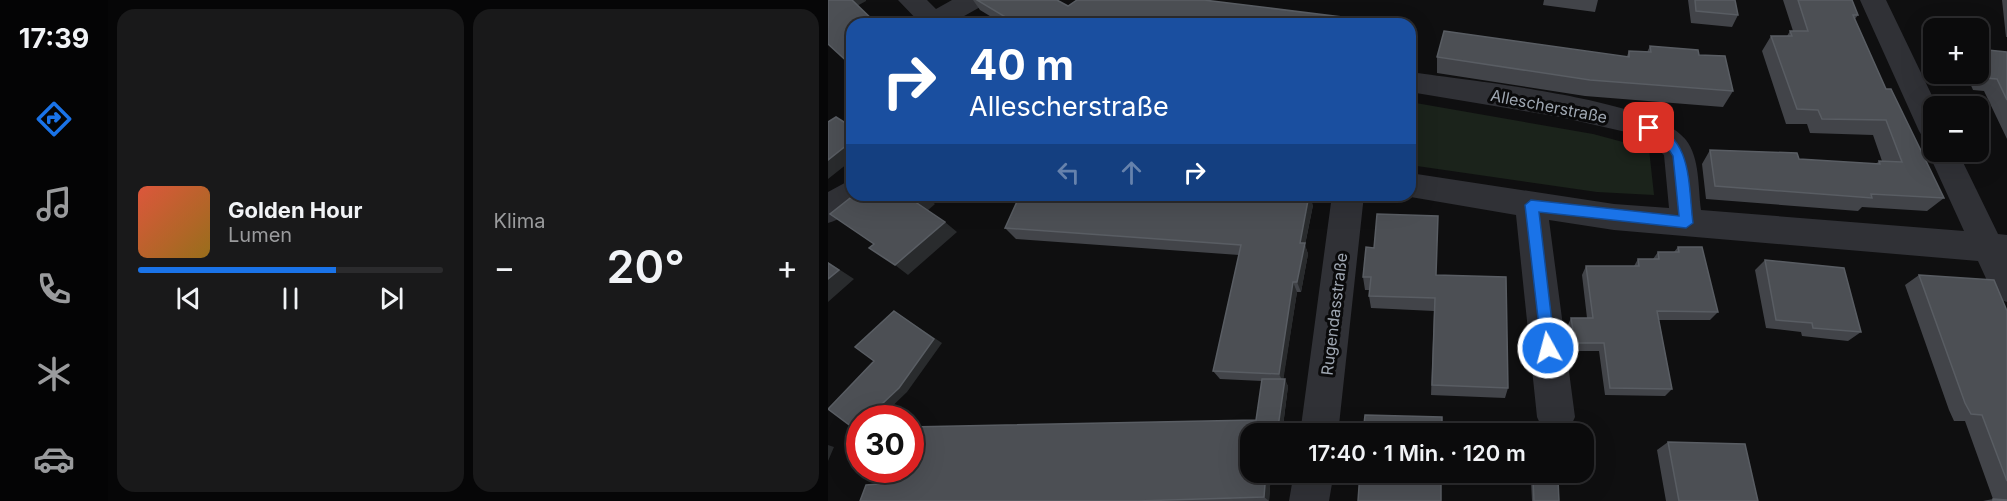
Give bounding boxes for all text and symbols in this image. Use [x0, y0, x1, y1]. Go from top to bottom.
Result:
map controls [1923, 18, 1989, 162]
button: + [1923, 18, 1989, 84]
text: 17:39 [19, 22, 89, 55]
text: 40 m [969, 39, 1074, 90]
icon: right [870, 42, 948, 120]
street label: Allescherstraße [1489, 85, 1609, 127]
text: Allescherstraße [969, 90, 1169, 123]
button: − [1923, 96, 1989, 162]
icon: directions [33, 98, 75, 140]
pin [1623, 102, 1674, 153]
icon: arrive [1632, 111, 1665, 144]
icon: left [1052, 156, 1085, 189]
icon: ahead [1115, 156, 1148, 189]
icon: right [1178, 156, 1211, 189]
icon: music [33, 183, 75, 225]
text: Golden Hour [228, 197, 362, 223]
text: Klima [494, 209, 545, 233]
text: Lumen [228, 223, 292, 247]
text: 20° [607, 239, 685, 294]
text: − [494, 247, 515, 287]
text: + [776, 247, 798, 287]
street label: Rugendasstraße [1317, 252, 1351, 376]
icon: phone [33, 268, 75, 310]
icon: previous [172, 282, 205, 315]
icon: pause [274, 282, 307, 315]
icon: next [375, 282, 408, 315]
position arrow [1516, 316, 1580, 380]
icon: climate [33, 353, 75, 395]
speed limit sign: 30 [846, 405, 924, 483]
icon: car [33, 438, 75, 480]
text: 17:40 · 1 Min. · 120 m [1308, 440, 1526, 466]

